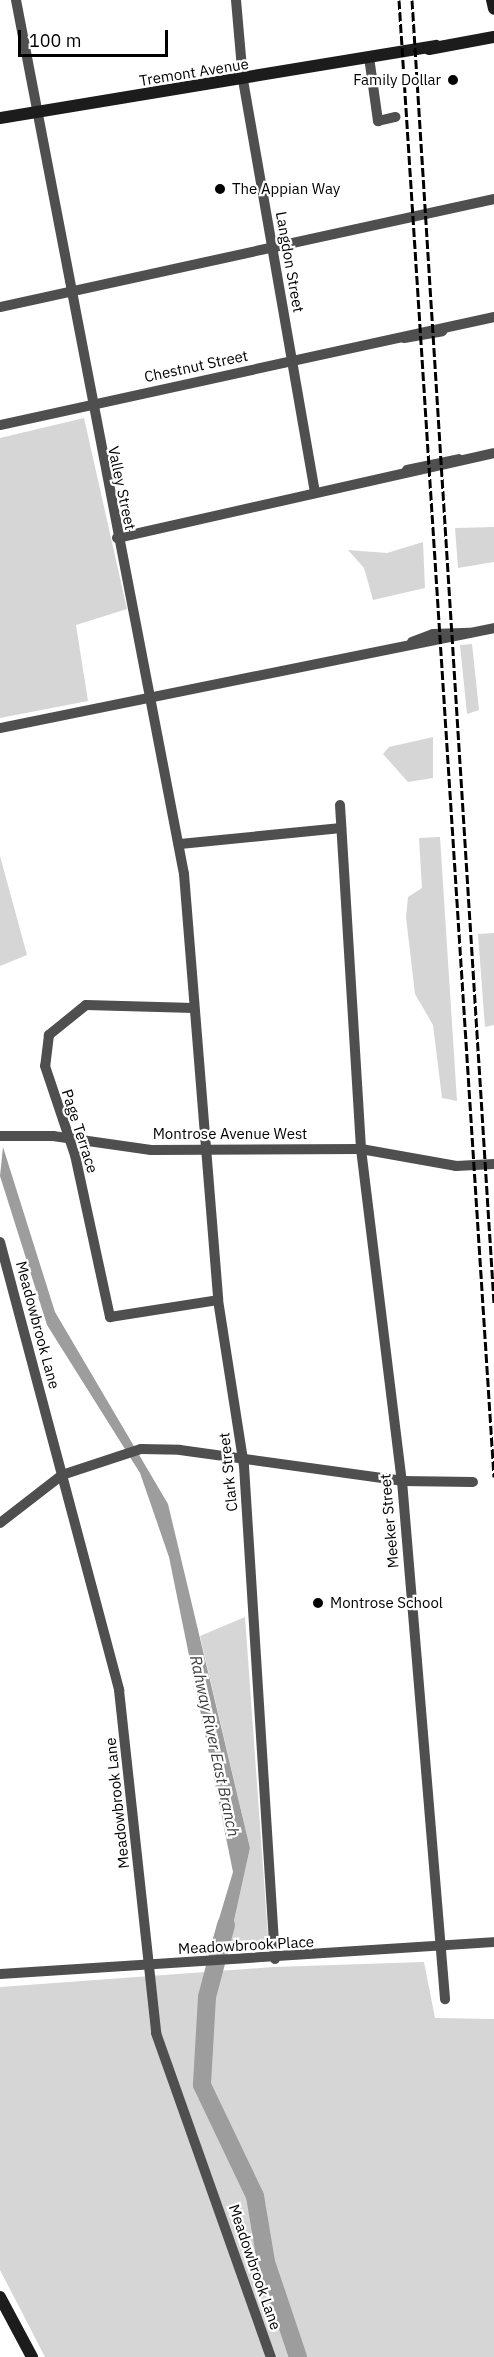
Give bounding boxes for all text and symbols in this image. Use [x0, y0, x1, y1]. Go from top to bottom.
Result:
scale bar [21, 18, 171, 56]
text: 100 m [29, 29, 81, 52]
street label: Tremont Avenue [138, 54, 250, 90]
place label: Family Dollar [353, 71, 441, 89]
marker: Family Dollar [446, 73, 460, 87]
place label: The Appian Way [232, 180, 340, 198]
marker: The Appian Way [213, 182, 227, 196]
street label: Langdon Street [272, 210, 308, 314]
street label: Chestnut Street [143, 346, 249, 386]
street label: Valley Street [104, 445, 140, 531]
street label: Page Terrace [58, 1087, 102, 1175]
street label: Montrose Avenue West [153, 1125, 307, 1143]
street label: Meadowbrook Lane [12, 1259, 64, 1391]
street label: Clark Street [215, 1432, 241, 1512]
street label: Meeker Street [376, 1473, 402, 1569]
place label: Montrose School [330, 1594, 443, 1612]
marker: Montrose School [311, 1596, 325, 1610]
water label: Rahway River East Branch [186, 1653, 244, 1839]
street label: Meadowbrook Lane [101, 1737, 133, 1869]
street label: Meadowbrook Place [178, 1932, 314, 1958]
street label: Meadowbrook Lane [225, 2202, 285, 2332]

